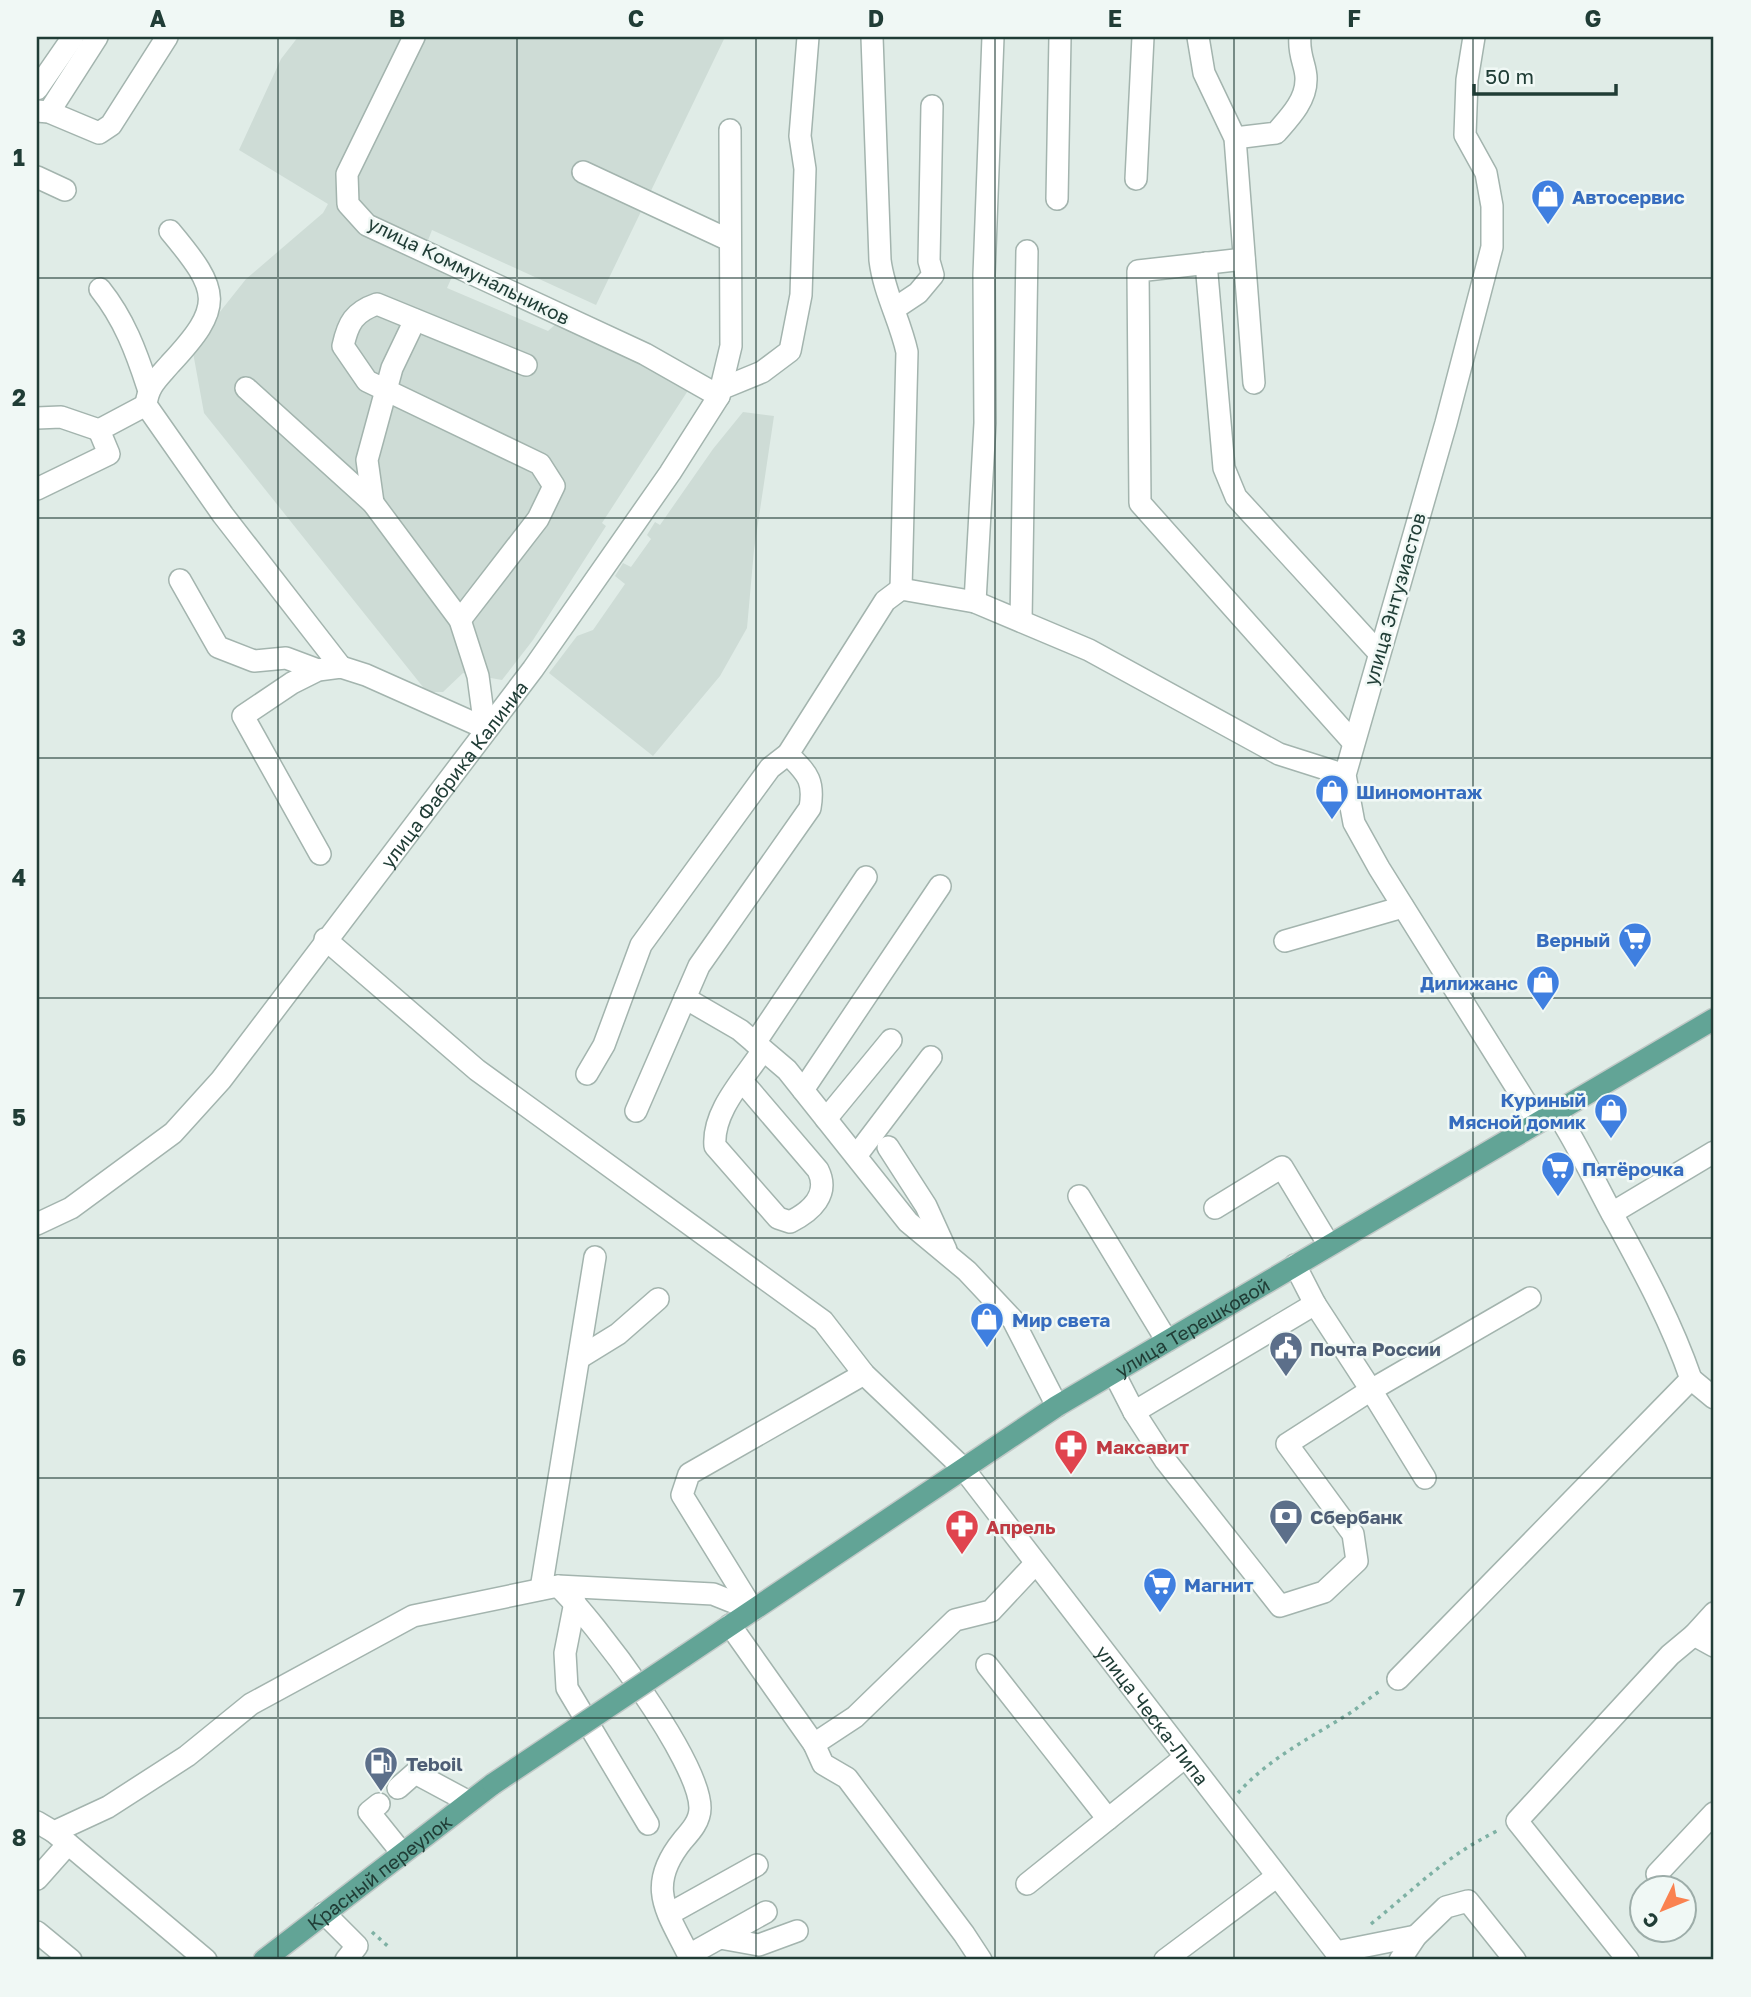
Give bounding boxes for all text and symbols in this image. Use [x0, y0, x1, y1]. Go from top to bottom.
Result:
text: A [150, 4, 167, 32]
text: B [389, 4, 405, 32]
text: C [628, 4, 644, 32]
text: D [868, 4, 884, 32]
text: E [1108, 4, 1122, 32]
text: F [1347, 4, 1361, 32]
text: G [1585, 4, 1601, 32]
scale bar [1474, 52, 1616, 96]
text: 50 m [1485, 63, 1534, 89]
text: 1 [13, 143, 25, 171]
shop icon: Автосервис [1529, 177, 1567, 226]
place label: Автосервис [1572, 185, 1685, 208]
street label: улица Коммунальников [364, 211, 574, 329]
text: 2 [12, 383, 26, 411]
street label: улица Энтузиастов [1358, 510, 1430, 688]
text: 3 [12, 623, 26, 651]
street label: улица Фабрика Калиниа [375, 676, 532, 872]
shop icon: Шиномонтаж [1313, 772, 1351, 821]
place label: Шиномонтаж [1356, 780, 1483, 803]
text: 4 [12, 863, 26, 891]
supermarket icon: Верный [1616, 920, 1654, 969]
place label: Верный [1536, 928, 1610, 951]
shop icon: Дилижанс [1524, 963, 1562, 1012]
place label: Дилижанс [1420, 971, 1518, 994]
place label: Куриный Мясной домик [1448, 1088, 1586, 1133]
shop icon: Куриный Мясной домик [1592, 1091, 1630, 1140]
text: 5 [12, 1103, 26, 1131]
supermarket icon: Пятёрочка [1539, 1149, 1577, 1198]
place label: Пятёрочка [1582, 1157, 1684, 1180]
street label: улица Терешковой [1111, 1272, 1273, 1381]
shop icon: Мир света [968, 1300, 1006, 1349]
place label: Мир света [1012, 1308, 1110, 1331]
public building icon: Почта России [1267, 1329, 1305, 1378]
place label: Почта России [1310, 1337, 1441, 1360]
text: 6 [12, 1343, 26, 1371]
pharmacy icon: Максавит [1052, 1427, 1090, 1476]
place label: Максавит [1096, 1435, 1189, 1458]
bank icon: Сбербанк [1267, 1497, 1305, 1546]
place label: Сбербанк [1310, 1505, 1403, 1528]
pharmacy icon: Апрель [943, 1507, 981, 1556]
place label: Апрель [986, 1515, 1056, 1538]
supermarket icon: Магнит [1141, 1565, 1179, 1614]
place label: Магнит [1184, 1573, 1254, 1596]
text: 7 [13, 1583, 25, 1611]
street label: улица Ческа-Липа [1092, 1640, 1214, 1789]
fuel station icon: Teboil [362, 1744, 400, 1793]
place label: Teboil [406, 1752, 463, 1775]
street label: Красный переулок [302, 1809, 456, 1935]
text: 8 [12, 1823, 26, 1851]
north arrow [1628, 1874, 1698, 1944]
text: С [1637, 1908, 1663, 1934]

